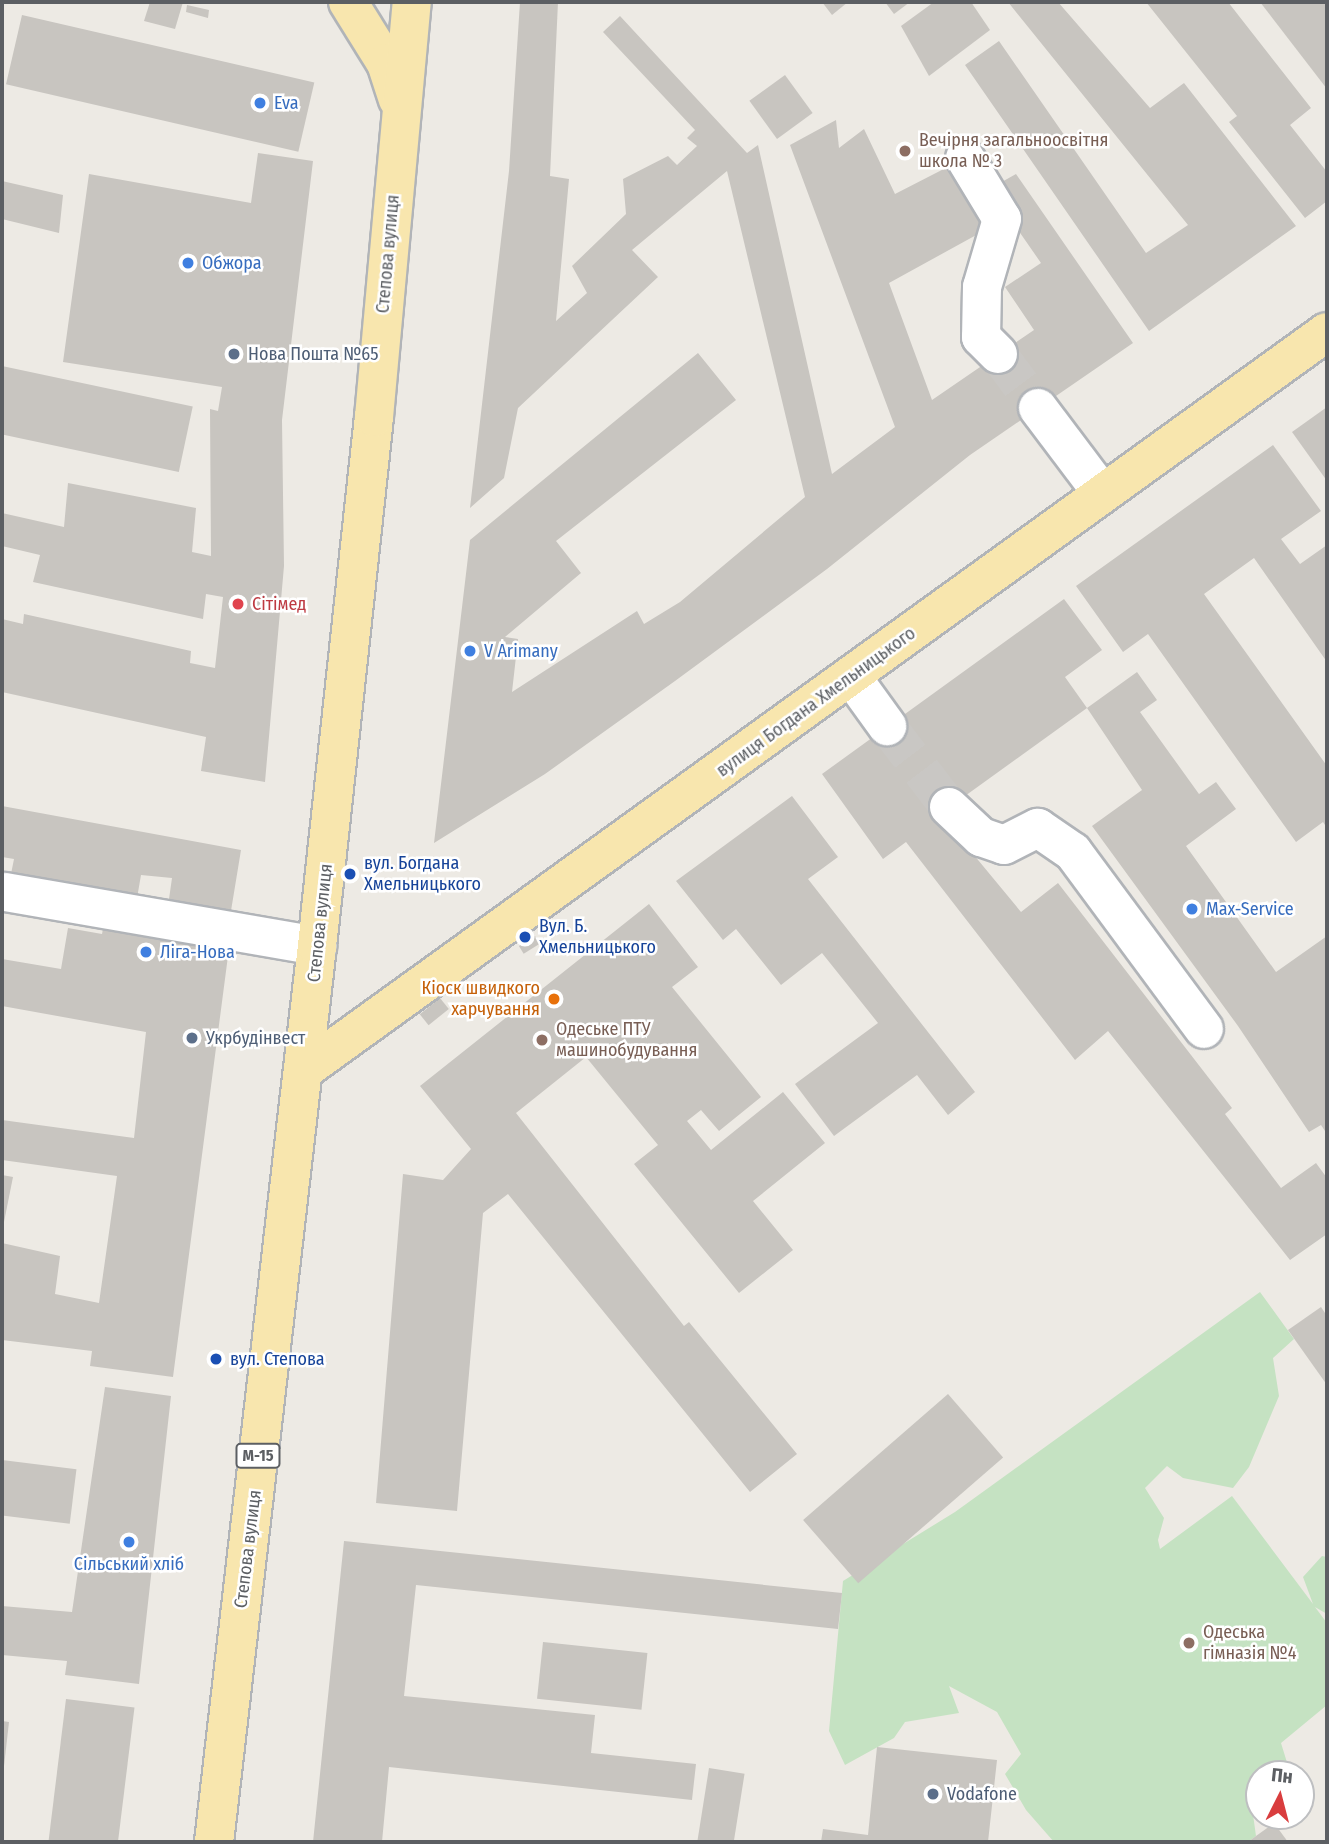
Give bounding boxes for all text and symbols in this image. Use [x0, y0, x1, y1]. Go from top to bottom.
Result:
place label: Eva [274, 92, 299, 114]
marker: Eva [252, 95, 268, 111]
place label: Вечірня загальноосвітня школа № 3 [919, 130, 1108, 172]
marker: Вечірня загальноосвітня школа № 3 [897, 143, 913, 159]
street label: Степова вулиця [372, 194, 404, 314]
place label: Обжора [202, 252, 262, 274]
marker: Обжора [180, 255, 196, 271]
place label: Нова Пошта №65 [248, 343, 378, 365]
marker: Нова Пошта №65 [226, 346, 242, 362]
place label: Сітімед [252, 593, 306, 615]
marker: Сітімед [230, 596, 246, 612]
street label: вулиця Богдана Хмельницького [712, 623, 920, 781]
place label: V Arimany [484, 640, 558, 662]
marker: V Arimany [462, 643, 478, 659]
place label: вул. Богдана Хмельницького [364, 853, 481, 896]
street label: Степова вулиця [303, 863, 337, 983]
marker: вул. Богдана Хмельницького [342, 866, 358, 882]
place label: Max-Service [1206, 898, 1294, 920]
marker: Max-Service [1184, 901, 1200, 917]
place label: Вул. Б. Хмельницького [539, 916, 656, 958]
marker: Вул. Б. Хмельницького [517, 929, 533, 945]
place label: Ліга-Нова [160, 941, 235, 963]
marker: Ліга-Нова [138, 944, 154, 960]
place label: Кіоск швидкого харчування [422, 978, 540, 1020]
marker: Кіоск швидкого харчування [546, 991, 562, 1007]
place label: Одеське ПТУ машинобудування [556, 1019, 697, 1062]
place label: Укрбудінвест [206, 1027, 305, 1049]
marker: Укрбудінвест [184, 1030, 200, 1046]
marker: Одеське ПТУ машинобудування [534, 1032, 550, 1048]
place label: вул. Степова [230, 1348, 325, 1370]
marker: вул. Степова [208, 1351, 224, 1367]
road number: М-15 [235, 1444, 281, 1468]
street label: Степова вулиця [230, 1489, 266, 1609]
marker: Сільський хліб [121, 1534, 137, 1550]
place label: Сільський хліб [74, 1553, 184, 1575]
place label: Одеська гімназія №4 [1203, 1622, 1296, 1664]
marker: Одеська гімназія №4 [1181, 1635, 1197, 1651]
north arrow [1245, 1760, 1315, 1830]
text: Пн [1270, 1763, 1294, 1788]
place label: Vodafone [947, 1783, 1017, 1805]
marker: Vodafone [925, 1786, 941, 1802]

